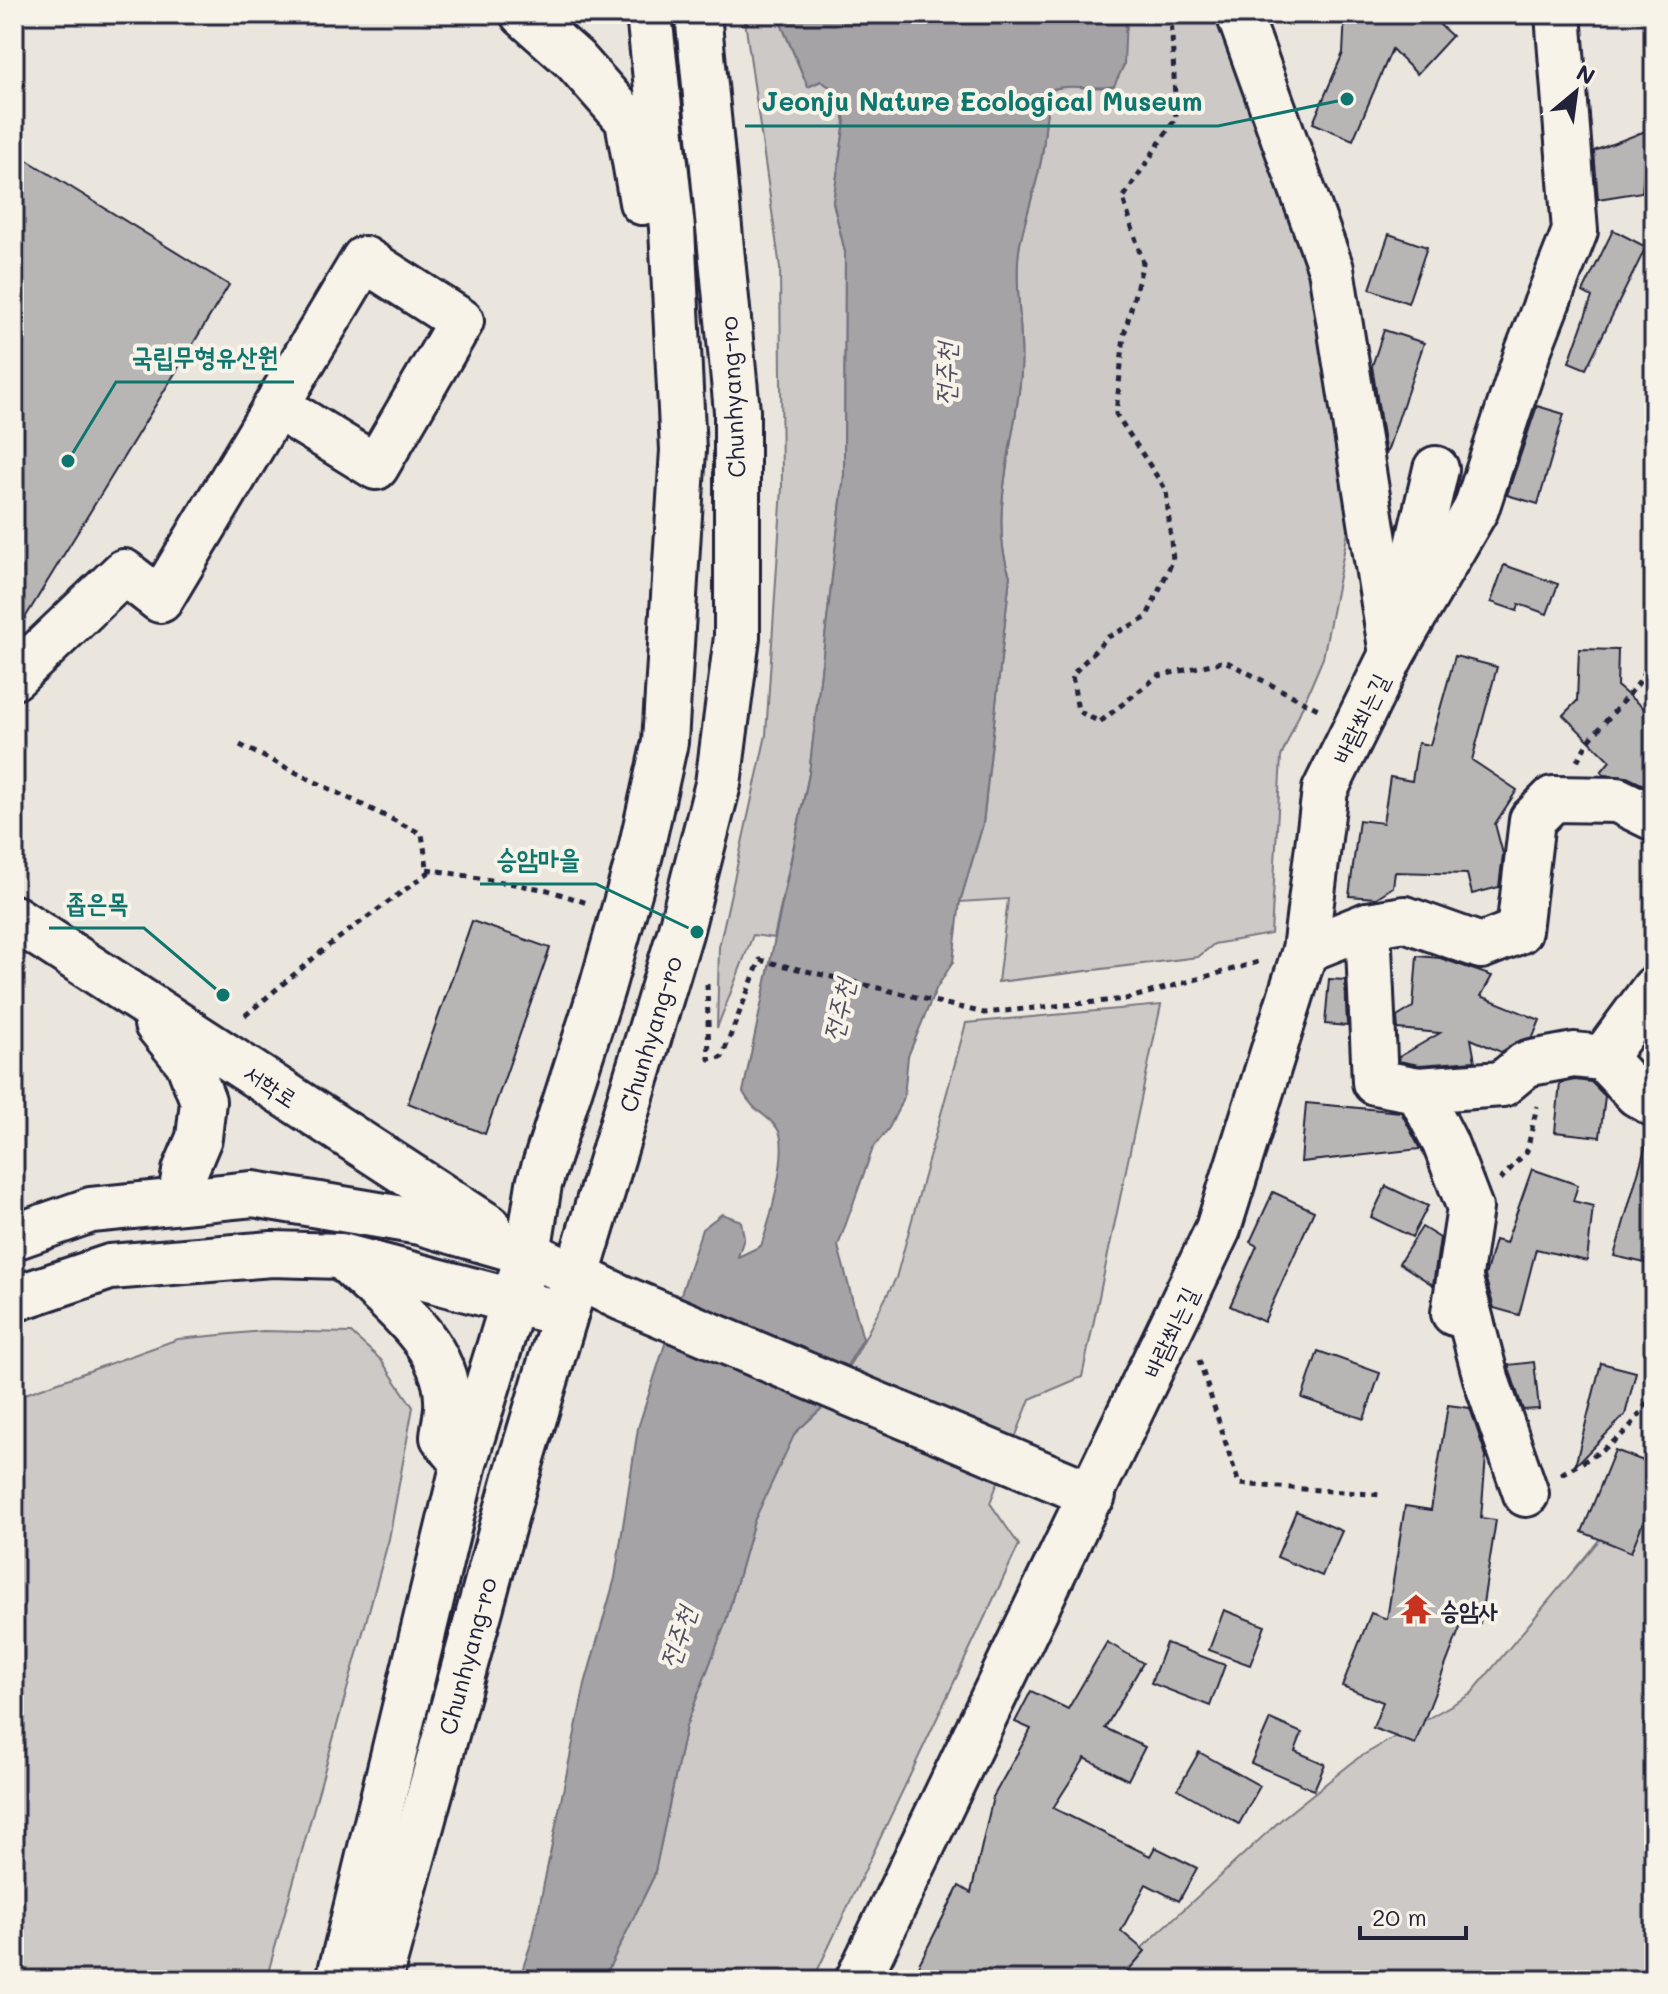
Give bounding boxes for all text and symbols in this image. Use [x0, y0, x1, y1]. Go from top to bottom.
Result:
north arrow [1536, 52, 1616, 132]
text: N [1572, 57, 1600, 91]
callout: Jeonju Nature Ecological Museum [745, 76, 1218, 126]
text: Jeonju Nature Ecological Museum [762, 84, 1202, 118]
street label: Chunhyang-ro [712, 315, 752, 479]
callout: 국립무형유산원 [116, 332, 294, 382]
text: 국립무형유산원 [132, 339, 278, 373]
water label: 전주천 [927, 339, 963, 406]
street label: 바람쐬는길 [1325, 668, 1395, 768]
callout: 승암마을 [480, 834, 596, 884]
text: 승암마을 [496, 841, 580, 875]
callout: 좁은목 [49, 878, 144, 928]
text: 좁은목 [66, 885, 128, 919]
street label: Chunhyang-ro [612, 952, 688, 1116]
water label: 전주천 [814, 973, 862, 1044]
street label: 서학로 [238, 1056, 304, 1114]
street label: 바람쐬는길 [1136, 1282, 1204, 1382]
street label: Chunhyang-ro [431, 1574, 503, 1738]
temple icon: 승암사 [1399, 1592, 1433, 1626]
place label: 승암사 [1440, 1594, 1498, 1625]
water label: 전주천 [651, 1599, 704, 1672]
scale bar [1360, 1890, 1466, 1940]
text: 20 m [1372, 1901, 1427, 1932]

